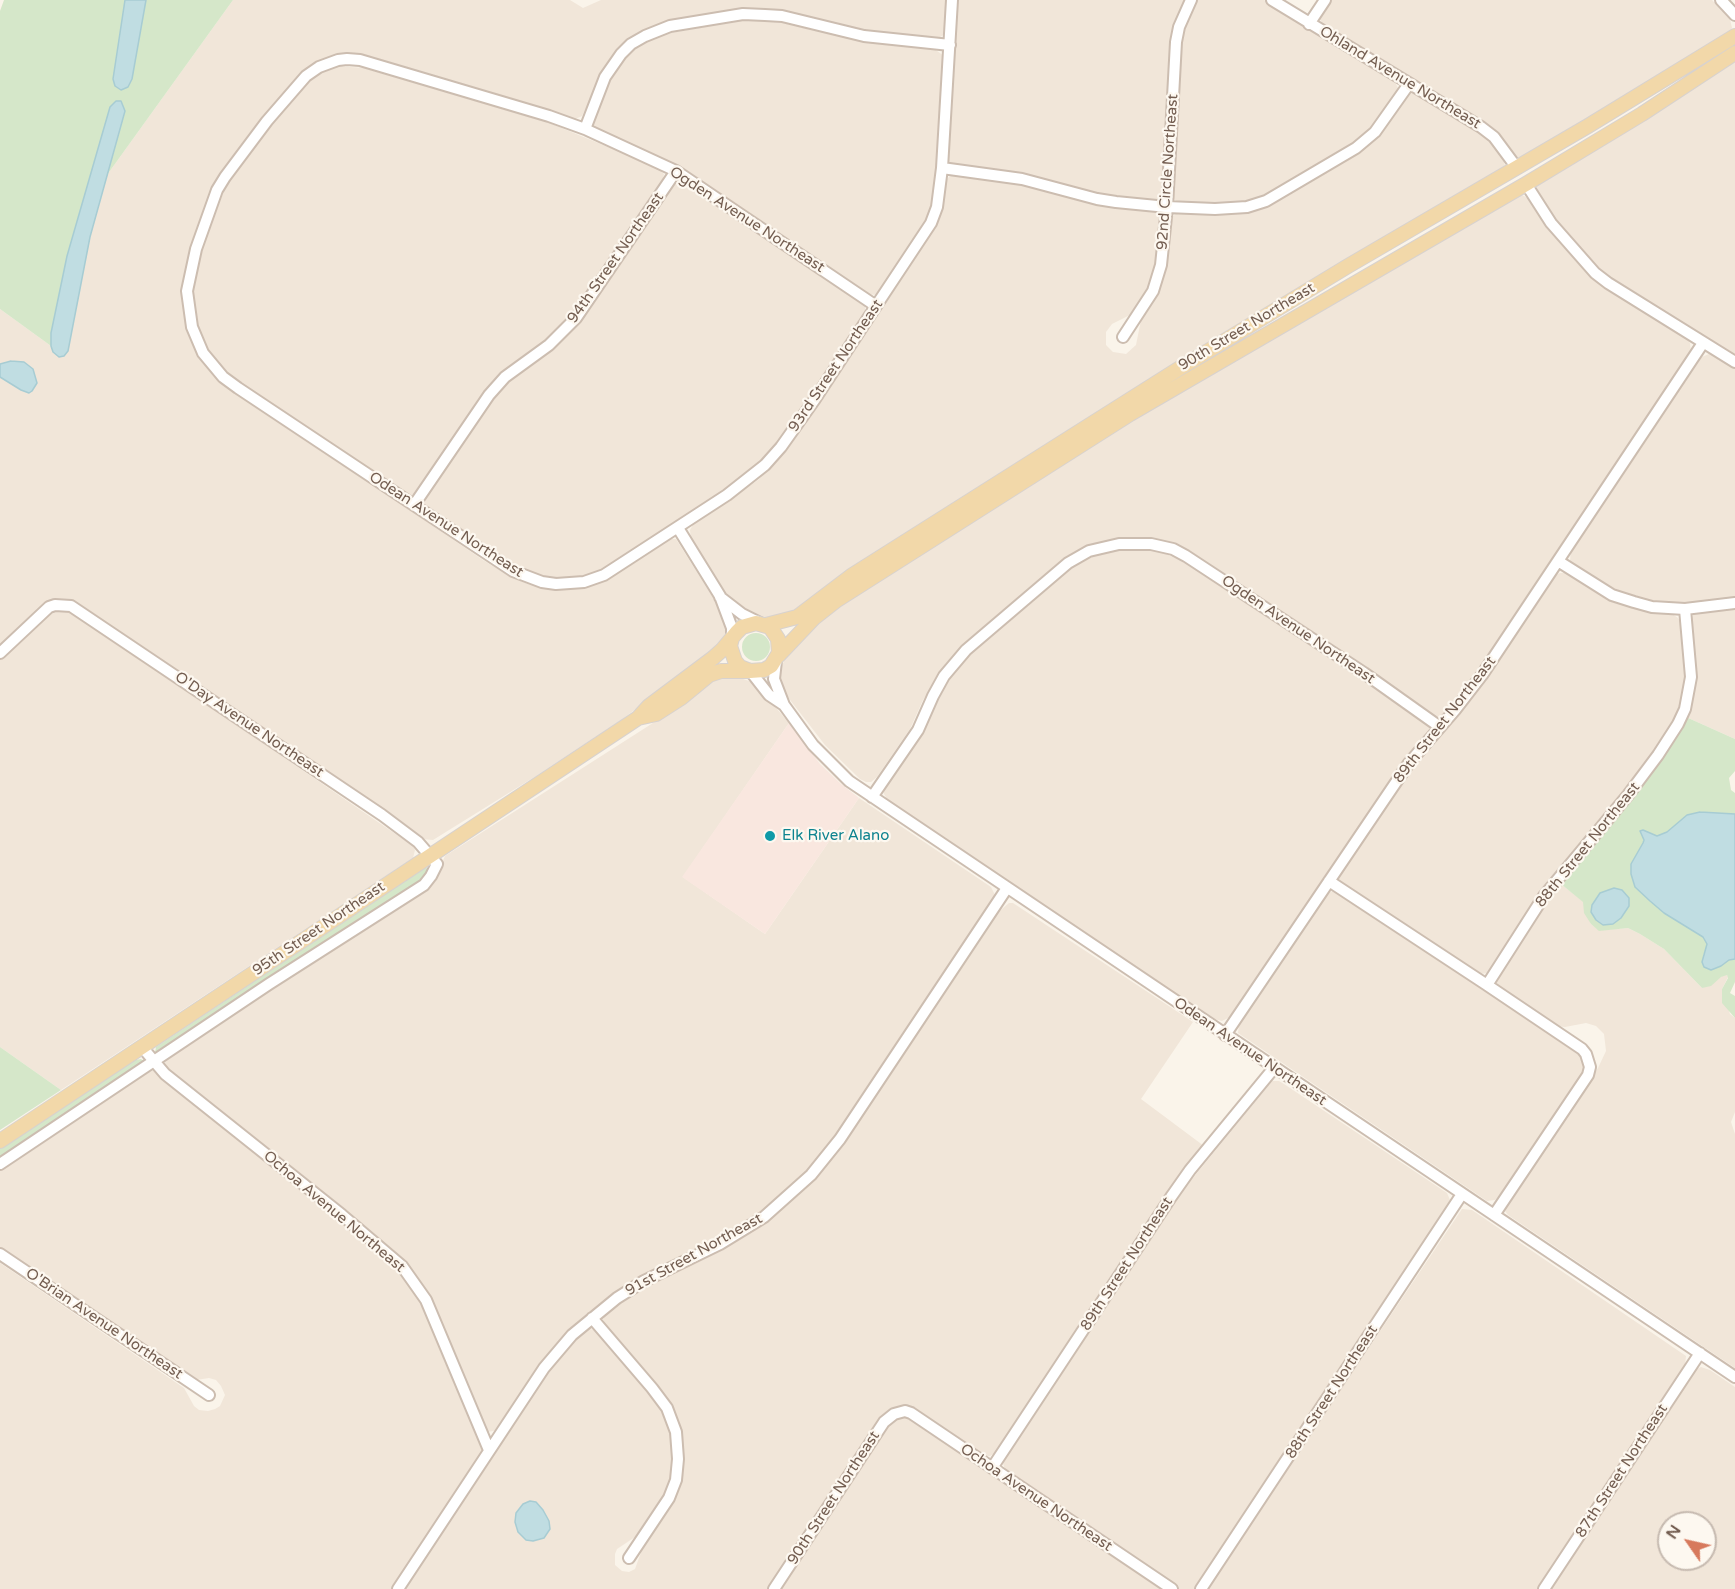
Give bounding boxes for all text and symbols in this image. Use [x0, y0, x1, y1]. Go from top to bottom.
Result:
street label: Ohland Avenue Northeast [1316, 23, 1484, 133]
street label: 92nd Circle Northeast [1154, 93, 1182, 251]
street label: Ogden Avenue Northeast [666, 163, 828, 277]
street label: 94th Street Northeast [564, 189, 668, 327]
street label: 90th Street Northeast [1176, 279, 1318, 375]
street label: 93rd Street Northeast [785, 296, 887, 436]
street label: Odean Avenue Northeast [366, 468, 526, 582]
street label: Ogden Avenue Northeast [1218, 572, 1378, 688]
street label: 89th Street Northeast [1390, 653, 1500, 787]
street label: O'Day Avenue Northeast [171, 668, 327, 782]
street label: 88th Street Northeast [1532, 779, 1644, 911]
place label: Elk River Alano [782, 827, 889, 845]
marker: Elk River Alano [763, 829, 777, 843]
street label: 95th Street Northeast [249, 878, 389, 980]
street label: Odean Avenue Northeast [1170, 994, 1330, 1110]
street label: Ochoa Avenue Northeast [259, 1147, 409, 1277]
street label: 89th Street Northeast [1077, 1194, 1177, 1334]
street label: 91st Street Northeast [622, 1210, 766, 1300]
street label: O'Brian Avenue Northeast [22, 1265, 186, 1383]
street label: 88th Street Northeast [1282, 1322, 1382, 1462]
street label: 87th Street Northeast [1572, 1401, 1672, 1541]
street label: 90th Street Northeast [784, 1428, 884, 1568]
street label: Ochoa Avenue Northeast [957, 1440, 1115, 1556]
north arrow [1657, 1511, 1717, 1571]
text: N [1662, 1521, 1686, 1543]

